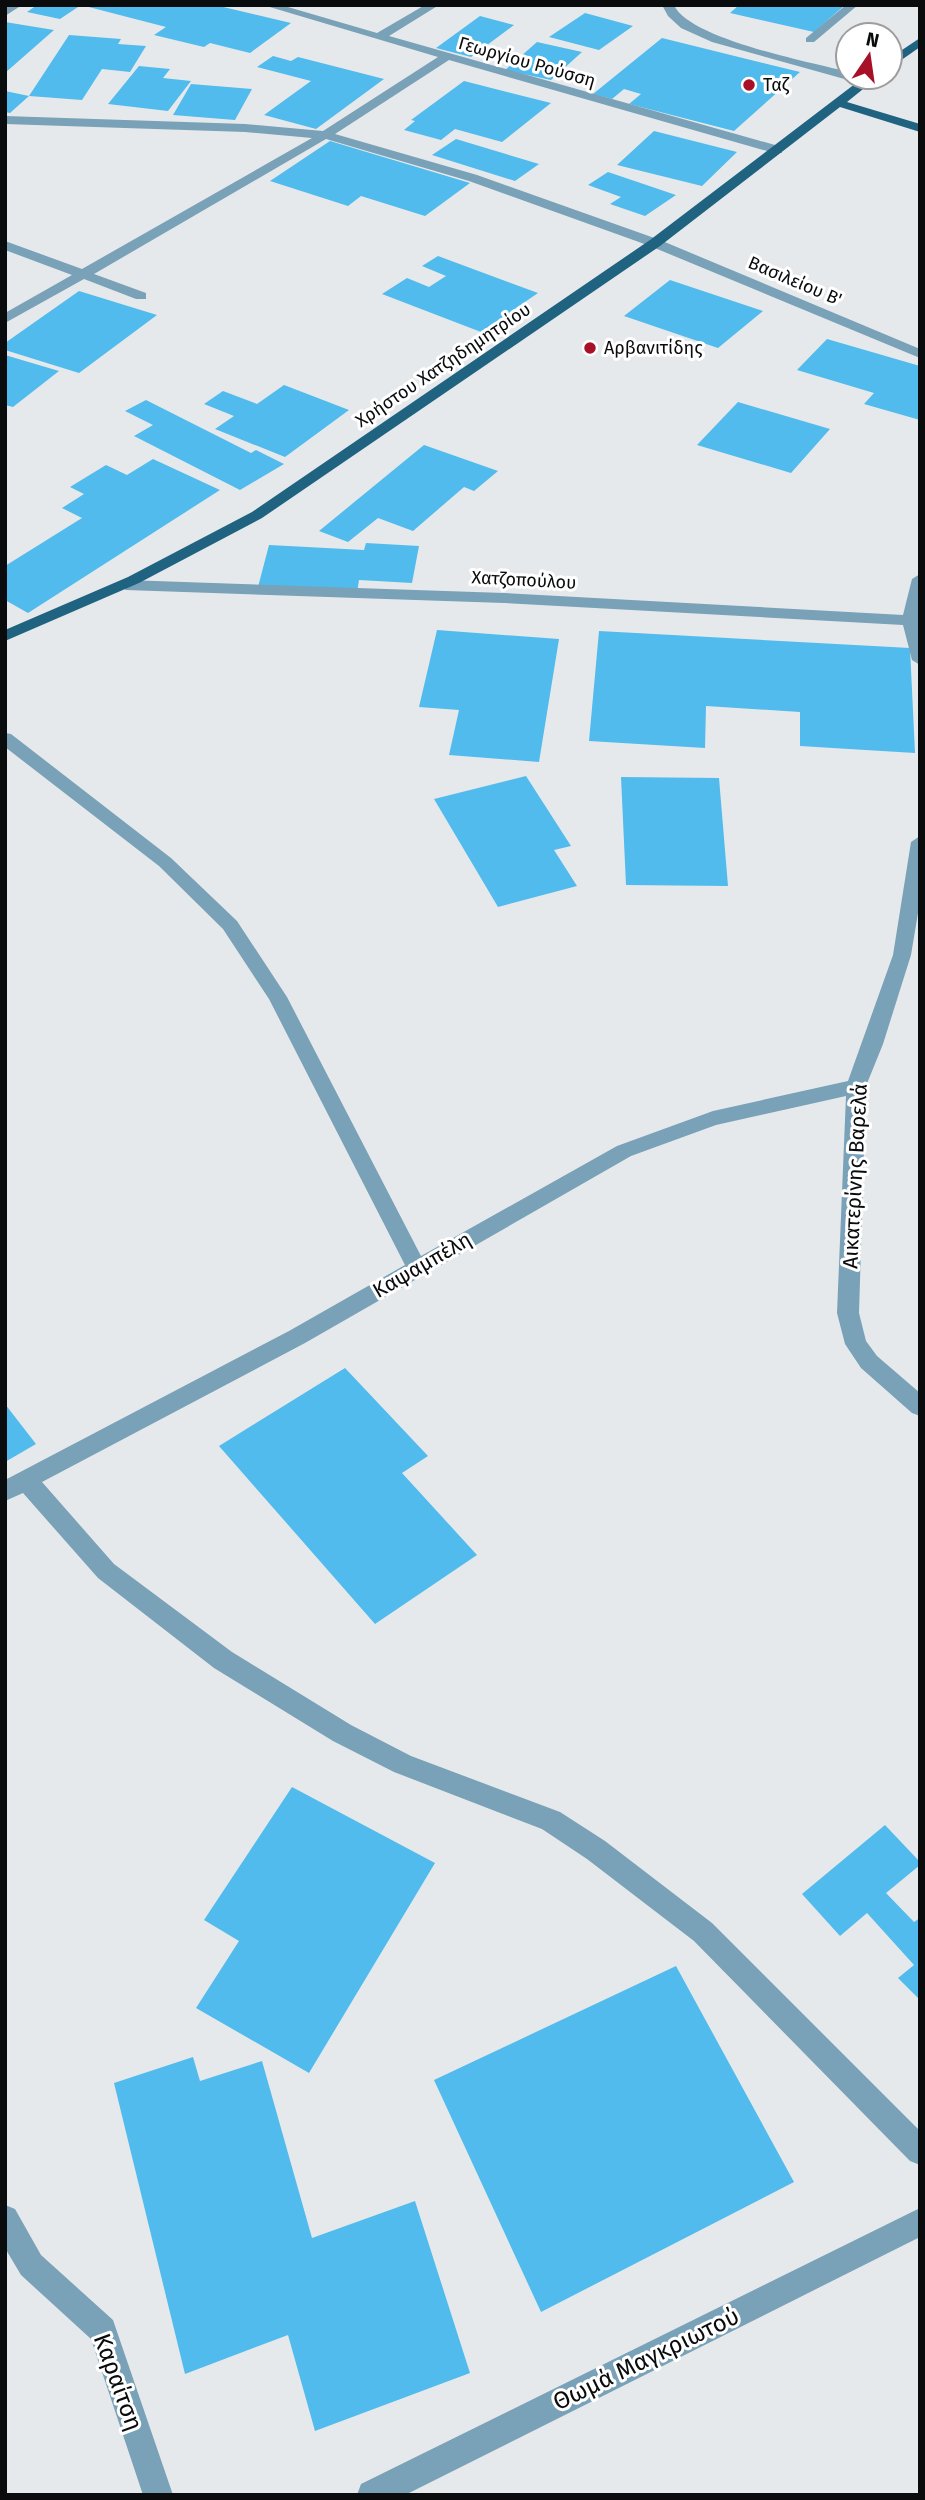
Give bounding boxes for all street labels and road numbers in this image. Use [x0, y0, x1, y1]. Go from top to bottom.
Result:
street label: Γεωργίου Ρούσση [456, 32, 598, 92]
street label: Βασιλείου Β' [745, 251, 845, 311]
street label: Χρήστου Χατζηδημητρίου [351, 298, 535, 432]
street label: Χατζοπούλου [471, 566, 577, 594]
street label: Αικατερίνης Βαρελά [837, 1083, 873, 1269]
street label: Καψαμπέλη [368, 1226, 476, 1304]
street label: Θωμά Μαγκριωτού [548, 2302, 744, 2416]
street label: Καραίτση [88, 2330, 148, 2434]

